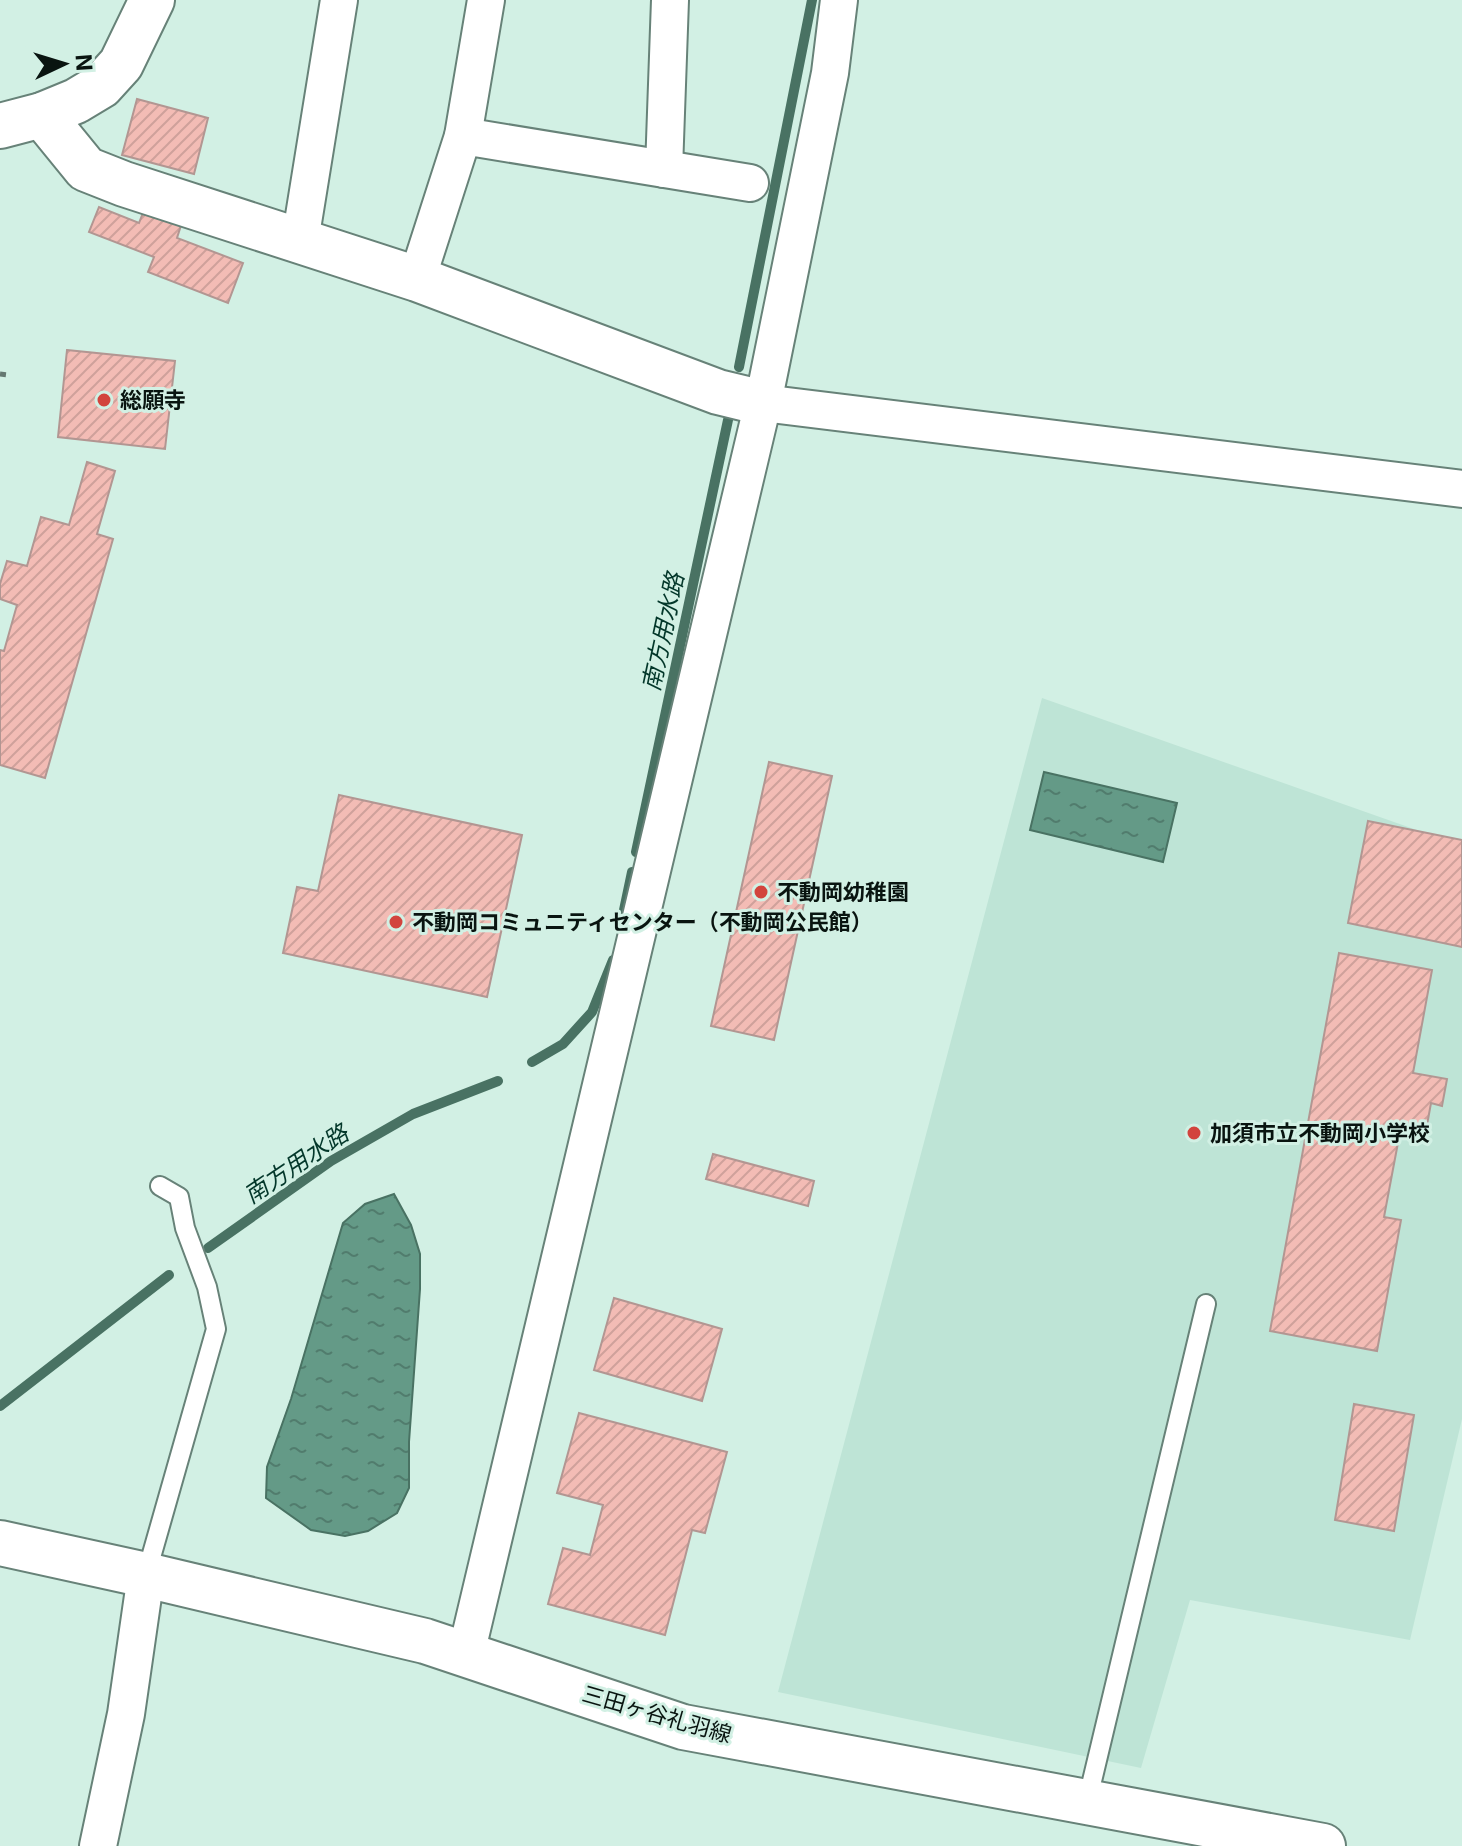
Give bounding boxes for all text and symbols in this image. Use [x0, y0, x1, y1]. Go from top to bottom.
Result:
north arrow [24, 24, 104, 104]
text: N [70, 53, 98, 72]
place label: 総願寺 [120, 387, 186, 413]
marker: 総願寺 [95, 391, 113, 409]
water label: 南方用水路 [636, 568, 690, 694]
place label: 不動岡幼稚園 [777, 879, 909, 905]
marker: 不動岡幼稚園 [752, 883, 770, 901]
place label: 不動岡コミュニティセンター（不動岡公民館） [412, 909, 873, 935]
marker: 不動岡コミュニティセンター（不動岡公民館） [387, 913, 405, 931]
water label: 南方用水路 [238, 1117, 356, 1210]
place label: 加須市立不動岡小学校 [1210, 1120, 1430, 1146]
marker: 加須市立不動岡小学校 [1185, 1124, 1203, 1142]
street label: 三田ヶ谷礼羽線 [579, 1680, 735, 1748]

